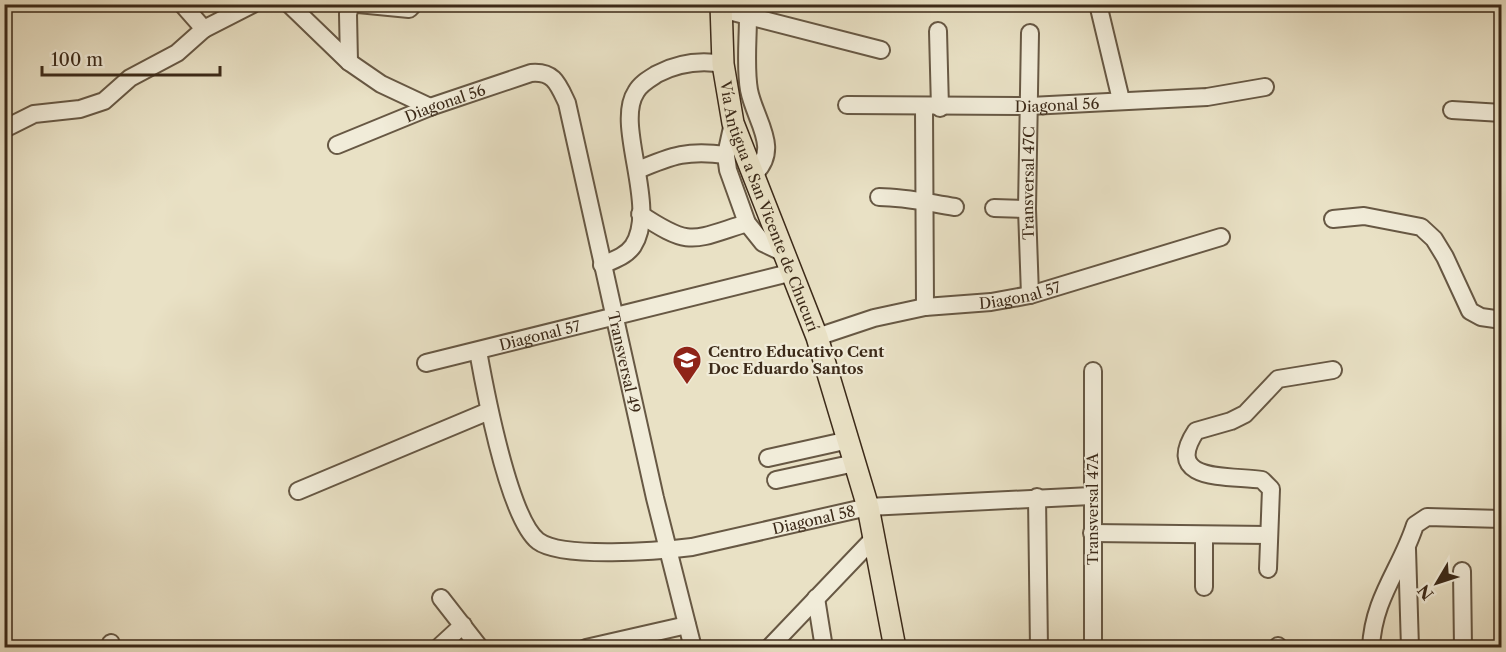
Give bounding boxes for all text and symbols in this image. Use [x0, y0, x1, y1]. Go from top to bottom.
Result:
scale bar [42, 39, 220, 77]
text: 100 m [51, 49, 103, 71]
street label: Vía Antigua a San Vicente de Chucurí [716, 78, 823, 334]
street label: Diagonal 56 [402, 80, 488, 126]
street label: Diagonal 56 [1015, 93, 1100, 116]
street label: Transversal 47C [1017, 126, 1038, 240]
street label: Diagonal 57 [978, 277, 1063, 312]
street label: Transversal 49 [604, 310, 645, 415]
street label: Diagonal 57 [497, 315, 583, 354]
place label: Centro Educativo Cent Doc Eduardo Santos [708, 342, 884, 378]
school or university icon: Centro Educativo Cent Doc Eduardo Santos [671, 344, 703, 386]
street label: Transversal 47A [1083, 452, 1102, 565]
street label: Diagonal 58 [770, 501, 857, 538]
north arrow [1407, 553, 1467, 613]
text: N [1413, 581, 1437, 604]

